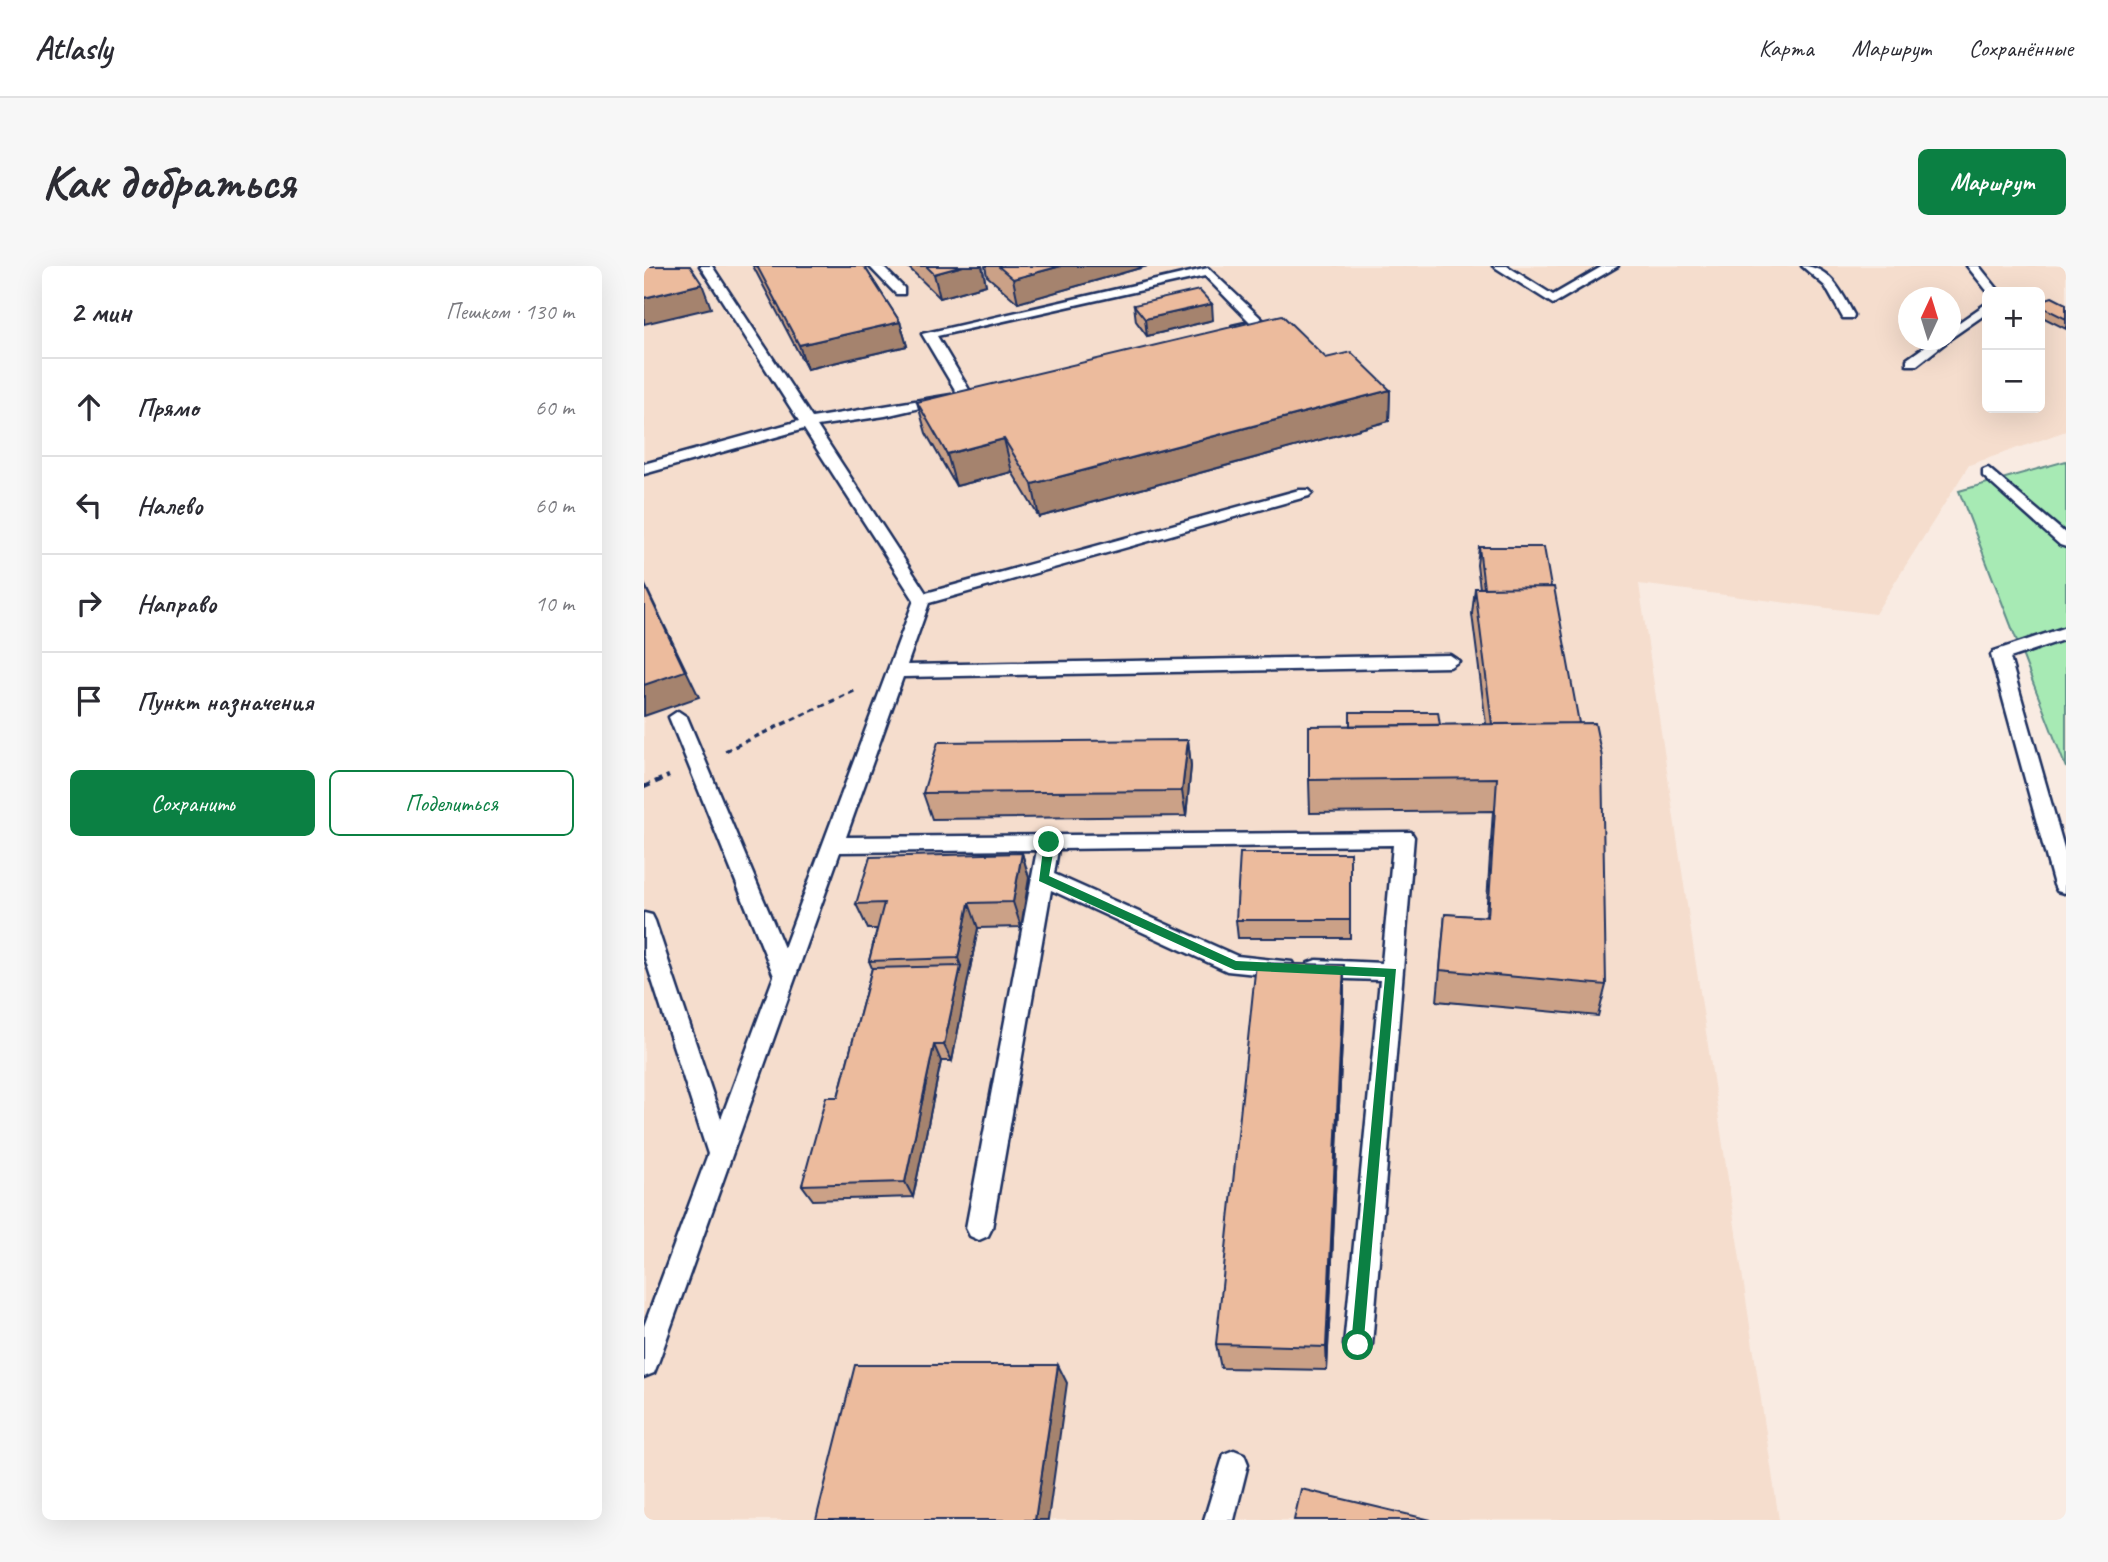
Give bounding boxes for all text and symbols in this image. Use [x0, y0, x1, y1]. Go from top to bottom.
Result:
text: Atlasly [35, 27, 112, 69]
text: Карта [1759, 33, 1814, 63]
text: Маршрут [1852, 33, 1931, 63]
text: Сохранённые [1969, 33, 2073, 63]
button: Маршрут [1918, 149, 2066, 215]
text: Как добраться [42, 151, 295, 213]
north arrow [1898, 287, 1961, 350]
map controls [1982, 287, 2045, 413]
button: + [1982, 287, 2045, 350]
text: 2 мин [70, 293, 131, 331]
text: Пешком · 130 m [446, 297, 574, 326]
button: − [1982, 350, 2045, 413]
icon: ahead [70, 388, 108, 426]
text: Прямо [137, 391, 199, 424]
text: 60 m [535, 393, 574, 422]
icon: left [70, 486, 108, 524]
text: Налево [137, 489, 203, 522]
text: 60 m [535, 491, 574, 520]
icon: right [70, 584, 108, 622]
text: Направо [137, 587, 216, 620]
text: 10 m [535, 589, 574, 618]
icon: arrive [70, 682, 108, 720]
text: Пункт назначения [137, 685, 313, 718]
button: Сохранить [70, 770, 315, 836]
button: Поделиться [329, 770, 574, 836]
route end [1033, 826, 1064, 857]
route start [1342, 1329, 1373, 1360]

